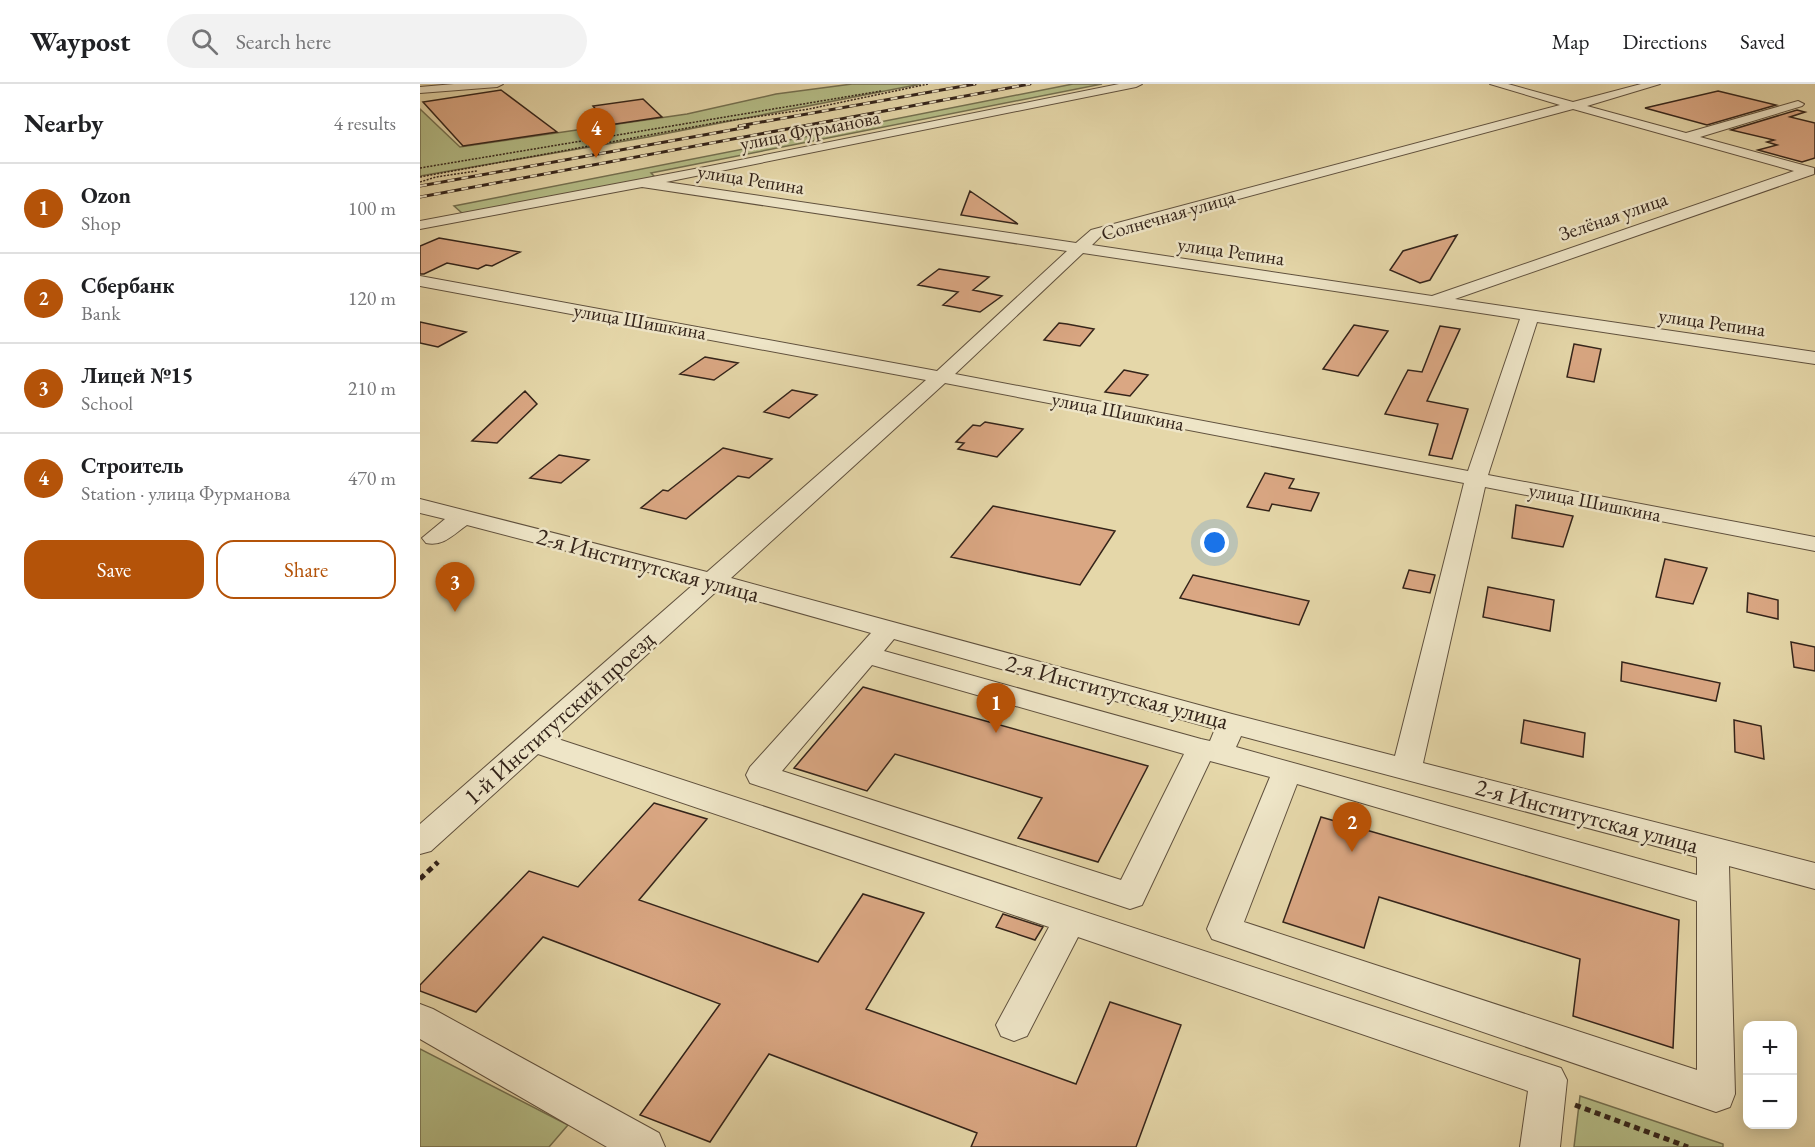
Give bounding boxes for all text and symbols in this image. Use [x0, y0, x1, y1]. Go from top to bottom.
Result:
search box [167, 14, 587, 68]
text: Waypost [30, 23, 131, 59]
icon: search [188, 25, 221, 58]
text: Search here [236, 27, 331, 56]
text: Map [1552, 28, 1589, 55]
text: Directions [1622, 28, 1707, 55]
text: Saved [1740, 28, 1785, 55]
street label: улица Фурманова [738, 104, 882, 156]
text: Nearby [24, 106, 104, 140]
pin: 4 [576, 109, 615, 158]
text: 4 results [333, 110, 396, 136]
street label: улица Репина [696, 158, 806, 200]
text: Ozon [81, 181, 131, 210]
street label: Солнечная улица [1098, 183, 1238, 247]
street label: Зелёная улица [1555, 185, 1671, 247]
text: 1 [38, 195, 49, 221]
text: 100 m [348, 195, 396, 221]
text: Shop [81, 210, 121, 236]
street label: улица Репина [1176, 231, 1286, 271]
text: Сбербанк [81, 271, 174, 300]
text: 2 [38, 285, 49, 311]
text: 120 m [348, 285, 396, 311]
street label: улица Шишкина [572, 297, 708, 345]
text: Bank [81, 300, 121, 326]
street label: улица Репина [1657, 302, 1767, 342]
text: Лицей №15 [81, 361, 194, 390]
text: 3 [38, 375, 49, 401]
text: 210 m [348, 375, 396, 401]
street label: улица Шишкина [1050, 385, 1186, 437]
text: School [81, 390, 133, 416]
text: Строитель [81, 451, 184, 480]
text: 4 [38, 465, 49, 491]
text: 470 m [348, 465, 396, 491]
street label: улица Шишкина [1527, 476, 1663, 528]
text: Station · улица Фурманова [81, 480, 290, 506]
street label: 2-я Институтская улица [533, 520, 763, 609]
your location [1200, 528, 1229, 557]
button: Save [24, 540, 204, 599]
button: Share [216, 540, 396, 599]
pin: 3 [435, 562, 474, 612]
street label: 1-й Институтский проезд [457, 624, 661, 812]
street label: 2-я Институтская улица [1002, 647, 1232, 736]
pin: 1 [976, 684, 1016, 733]
street label: 2-я Институтская улица [1472, 771, 1702, 860]
pin: 2 [1332, 802, 1372, 852]
map controls [1743, 1021, 1797, 1129]
button: + [1743, 1021, 1797, 1075]
button: − [1743, 1075, 1797, 1129]

